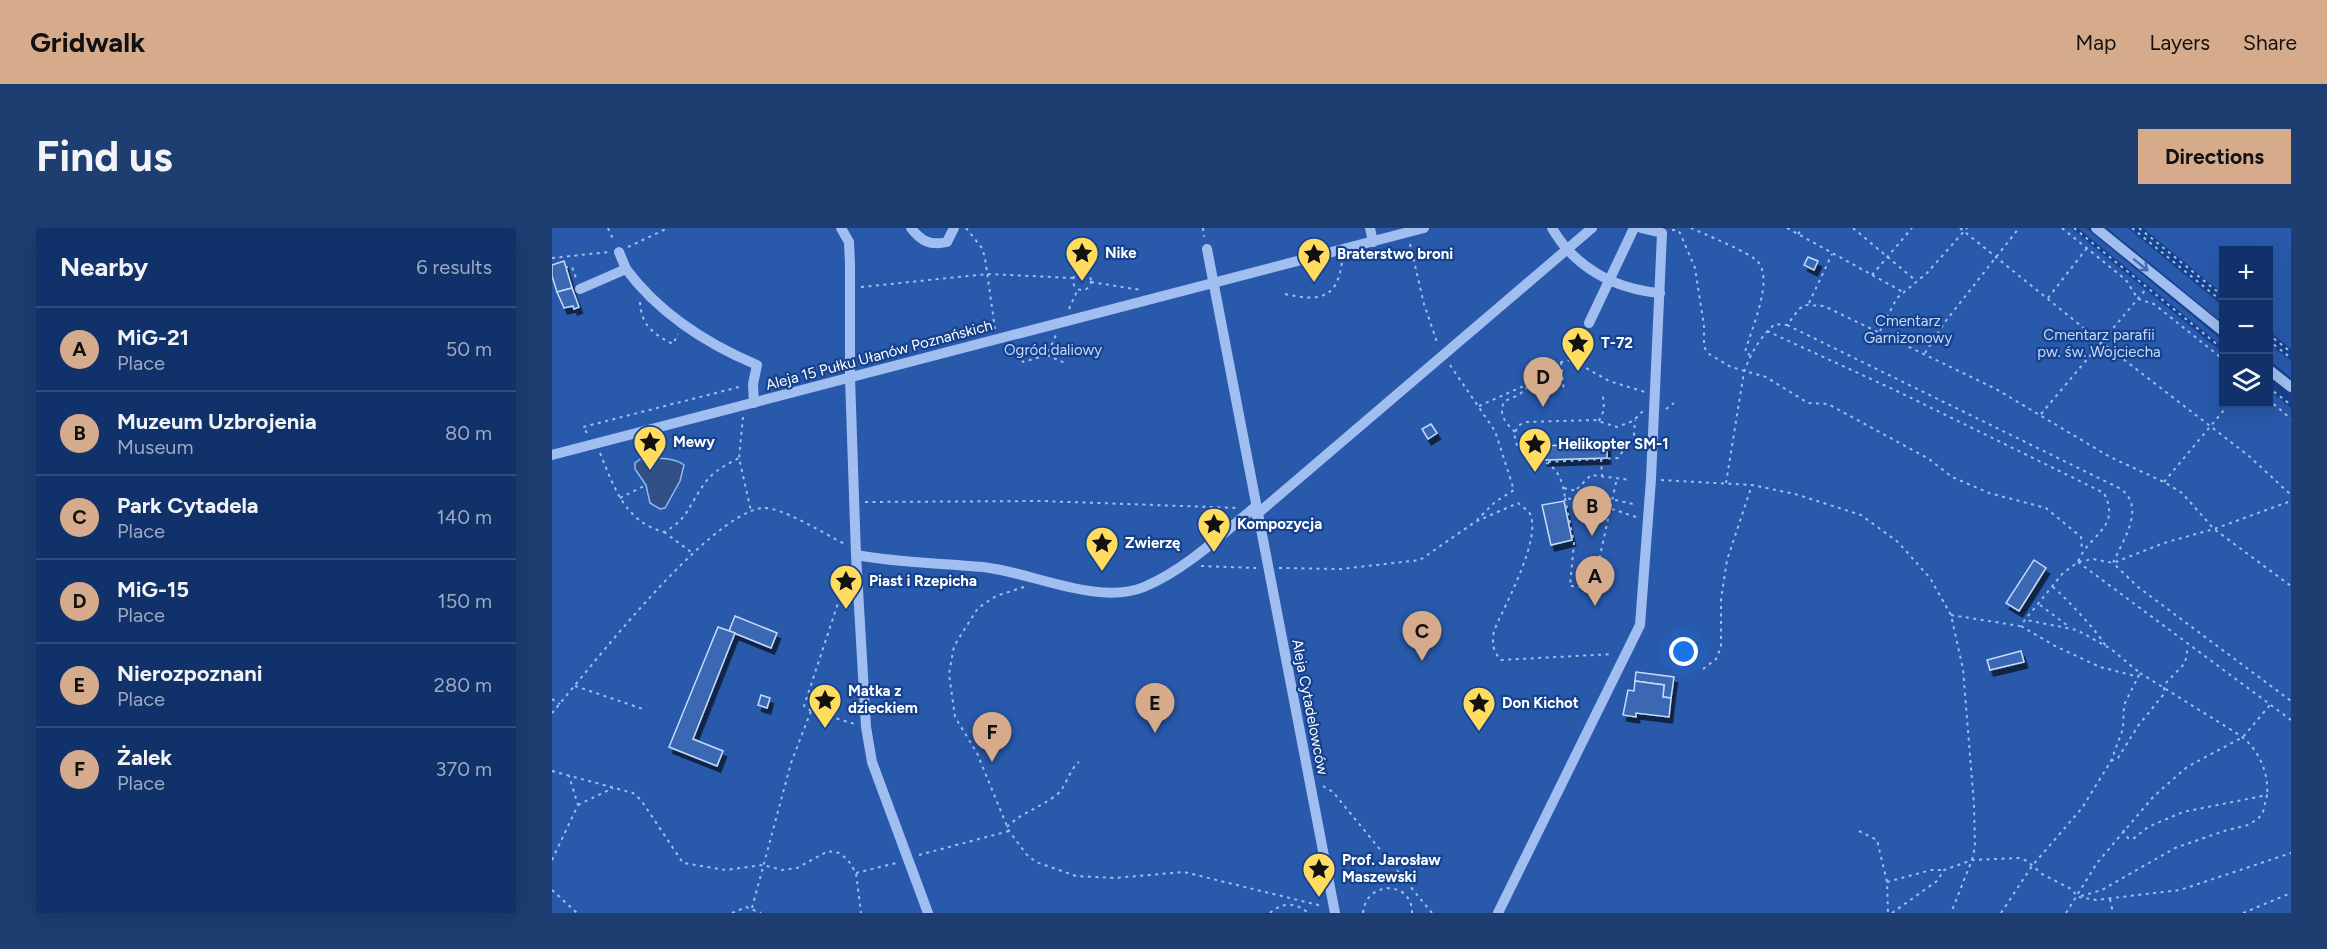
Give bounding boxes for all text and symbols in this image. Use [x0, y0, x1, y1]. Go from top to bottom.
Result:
text: Gridwalk [30, 25, 145, 59]
text: Map [2076, 30, 2116, 55]
text: Layers [2149, 30, 2210, 55]
text: Share [2243, 30, 2297, 55]
button: Directions [2138, 129, 2291, 184]
text: Find us [36, 131, 173, 182]
place icon: Nike [1064, 235, 1100, 282]
place icon: Braterstwo broni [1296, 236, 1332, 283]
place label: Nike [1105, 244, 1137, 262]
place label: Braterstwo broni [1337, 245, 1453, 263]
map controls [2219, 246, 2273, 408]
button: + [2219, 246, 2273, 300]
text: Nearby [60, 251, 148, 283]
text: 6 results [416, 255, 492, 279]
one-way arrow [2133, 258, 2148, 272]
button: − [2219, 300, 2273, 354]
park label: Cmentarz Garnizonowy [1864, 312, 1952, 347]
street label: Aleja 15 Pułku Ułanów Poznańskich [764, 316, 994, 394]
text: MiG-21 [117, 324, 189, 351]
place icon: T-72 [1560, 325, 1596, 372]
park label: Cmentarz parafii pw. św. Wojciecha [2037, 326, 2161, 361]
place label: T-72 [1601, 334, 1633, 352]
text: A [72, 337, 87, 361]
text: 50 m [446, 337, 492, 361]
park label: Ogród daliowy [1004, 341, 1102, 359]
text: Place [117, 351, 165, 375]
button: layers [2219, 354, 2273, 408]
pin: D [1524, 358, 1562, 407]
text: Muzeum Uzbrojenia [117, 408, 317, 435]
text: B [73, 421, 86, 445]
text: 80 m [445, 421, 492, 445]
place icon: Mewy [632, 424, 668, 471]
place icon: Helikopter SM-1 [1517, 426, 1553, 473]
place label: Mewy [673, 433, 715, 451]
text: Museum [117, 435, 194, 459]
place label: Helikopter SM-1 [1558, 435, 1668, 453]
pin: B [1572, 486, 1612, 536]
text: Park Cytadela [117, 492, 259, 519]
text: C [72, 505, 87, 529]
text: 140 m [437, 505, 492, 529]
place icon: Kompozycja [1196, 506, 1232, 553]
place label: Kompozycja [1237, 515, 1322, 533]
text: Place [117, 519, 165, 543]
place icon: Zwierzę [1084, 525, 1120, 572]
place label: Zwierzę [1125, 534, 1181, 552]
pin: A [1576, 556, 1614, 606]
place icon: Piast i Rzepicha [828, 563, 864, 610]
place label: Piast i Rzepicha [869, 572, 977, 590]
text: MiG-15 [117, 576, 189, 603]
text: D [73, 589, 87, 613]
text: 150 m [437, 589, 492, 613]
text: Place [117, 603, 165, 627]
pin: C [1402, 612, 1442, 661]
your location [1669, 637, 1698, 666]
street label: Aleja Cytadelowców [1288, 638, 1332, 777]
text: Nierozpoznani [117, 660, 263, 687]
text: E [74, 673, 85, 697]
text: 280 m [434, 673, 492, 697]
place icon: Matka z dzieckiem [807, 682, 843, 729]
place label: Matka z dzieckiem [848, 682, 918, 717]
pin: E [1136, 684, 1174, 733]
place icon: Don Kichot [1461, 685, 1497, 732]
text: Place [117, 687, 165, 711]
place label: Don Kichot [1502, 694, 1579, 712]
pin: F [972, 712, 1012, 762]
text: Żalek [117, 744, 172, 771]
text: F [74, 757, 85, 781]
text: 370 m [436, 757, 492, 781]
text: Place [117, 771, 165, 795]
place icon: Prof. Jarosław Maszewski [1301, 851, 1337, 898]
place label: Prof. Jarosław Maszewski [1342, 851, 1441, 886]

